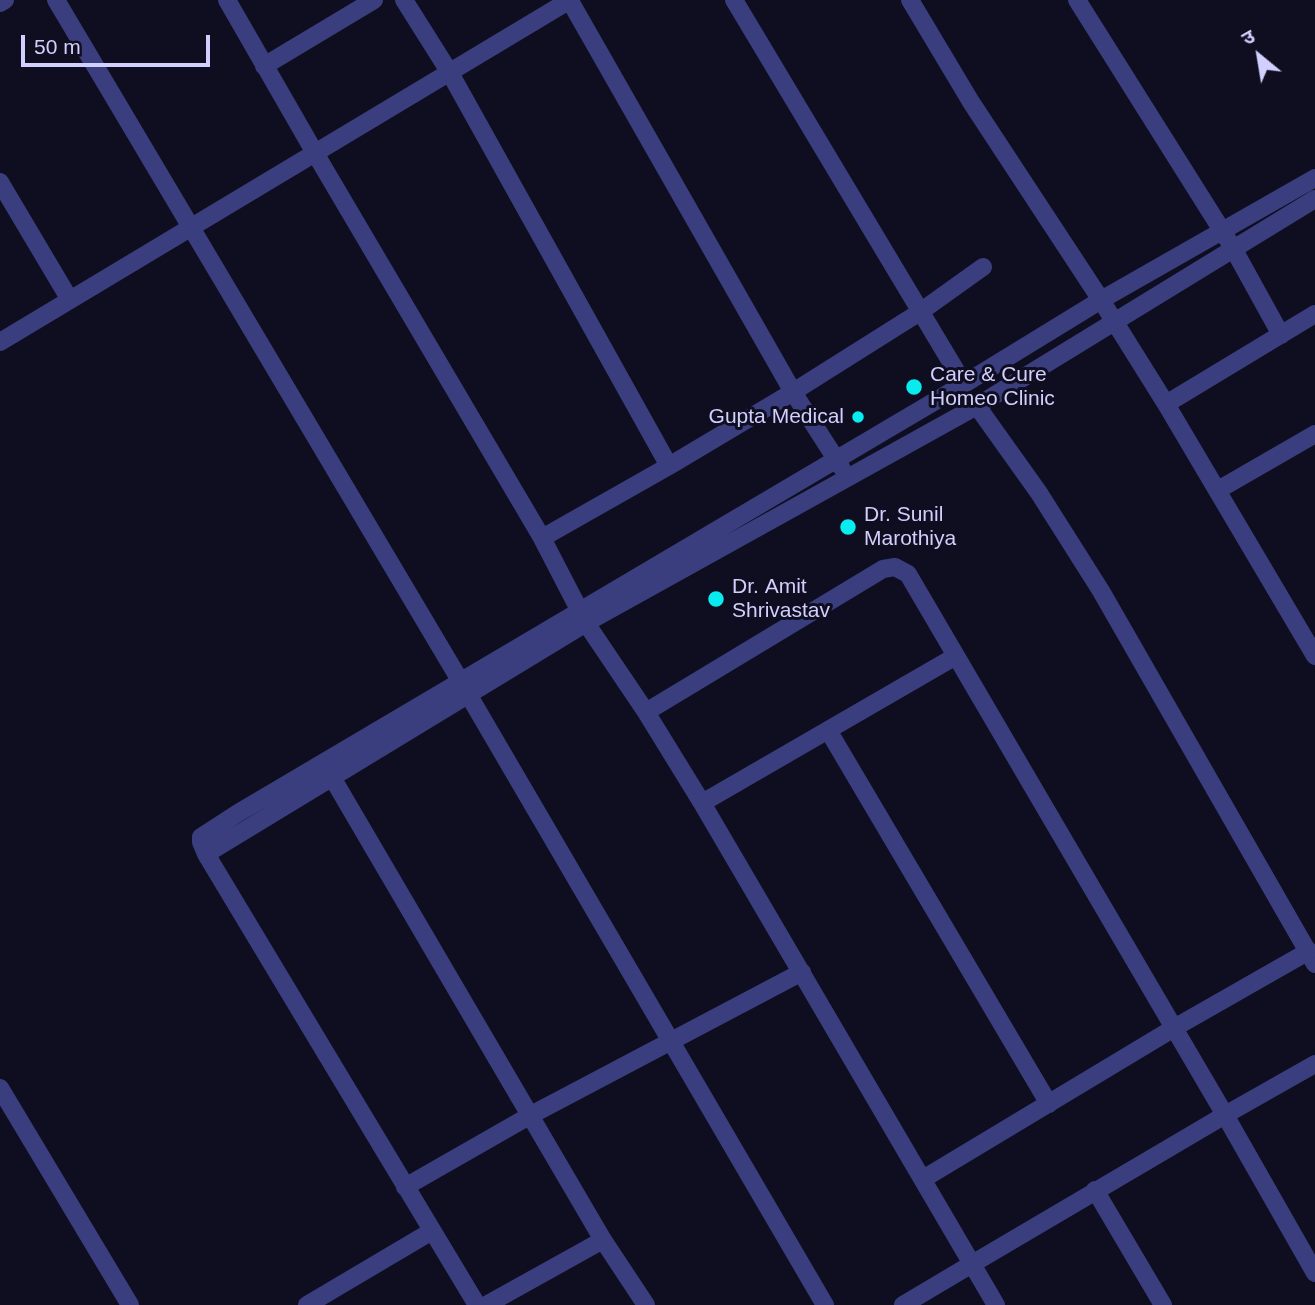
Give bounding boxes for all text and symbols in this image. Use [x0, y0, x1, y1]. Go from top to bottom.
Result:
scale bar [24, 21, 214, 65]
north arrow [1224, 21, 1294, 91]
text: उ [1238, 26, 1258, 49]
text: 50 m [34, 35, 81, 58]
place label: Care & Cure Homeo Clinic [930, 362, 1055, 412]
marker: Care & Cure Homeo Clinic [904, 377, 924, 397]
place label: Gupta Medical [709, 404, 844, 430]
marker: Gupta Medical [850, 409, 866, 425]
place label: Dr. Sunil Marothiya [864, 502, 956, 552]
marker: Dr. Sunil Marothiya [838, 517, 858, 537]
place label: Dr. Amit Shrivastav [732, 574, 830, 624]
marker: Dr. Amit Shrivastav [706, 589, 726, 609]

